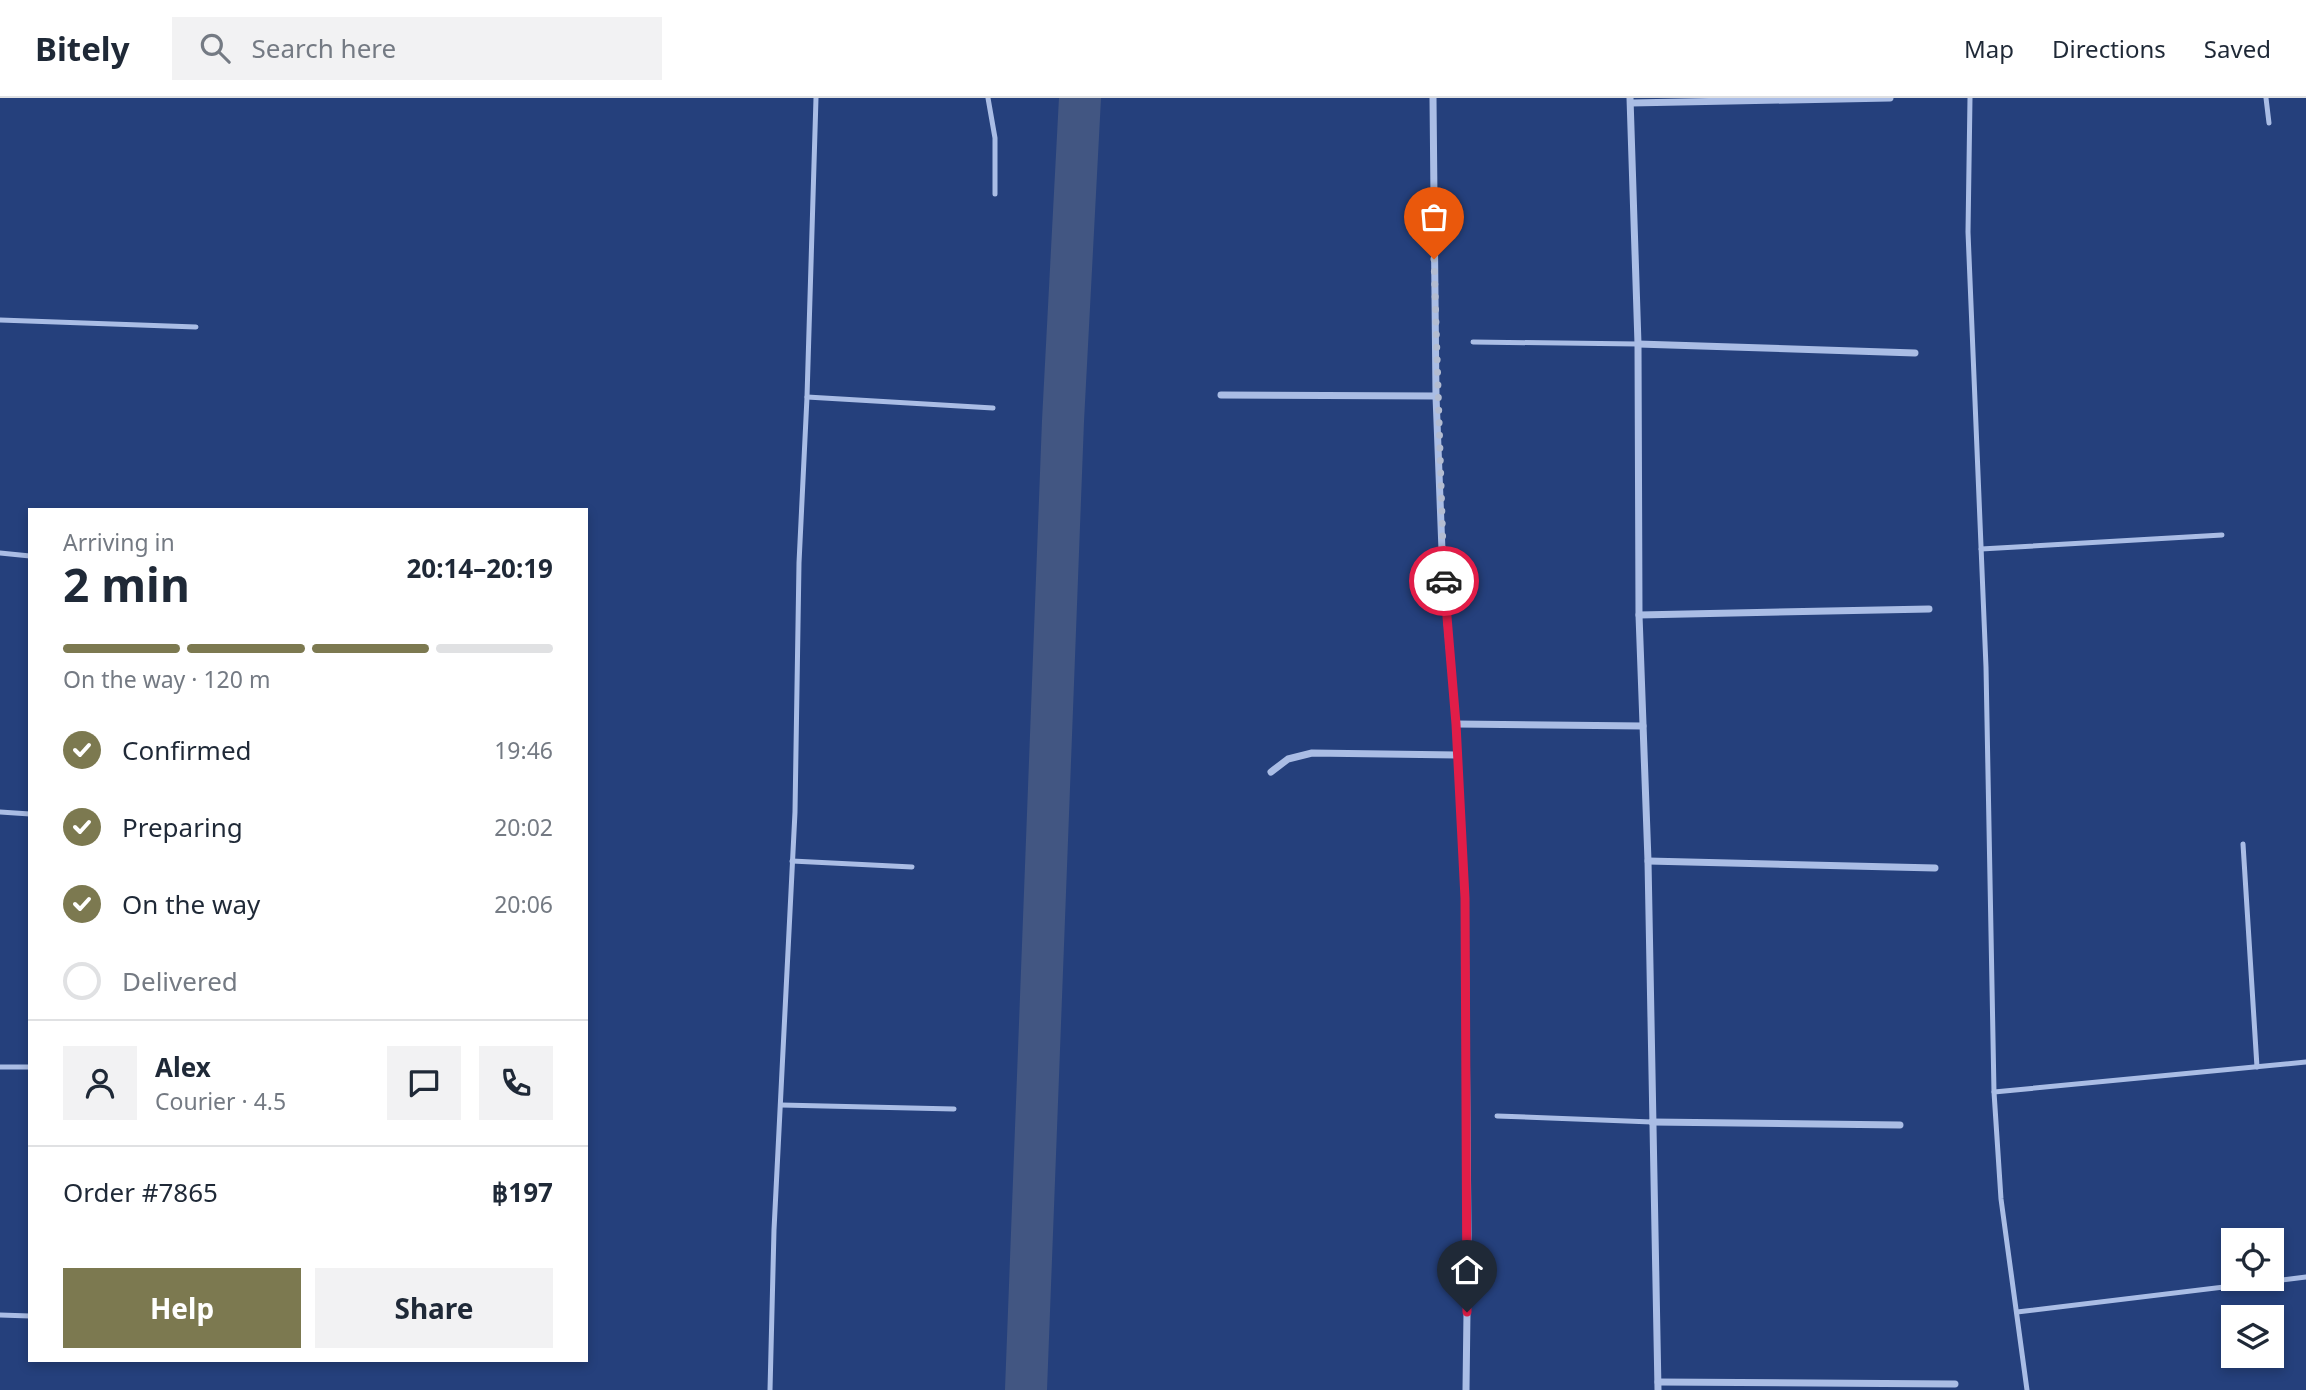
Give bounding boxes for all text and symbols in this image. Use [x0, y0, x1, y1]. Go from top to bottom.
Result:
search box [172, 17, 662, 80]
text: Bitely [35, 26, 130, 71]
icon: search [196, 29, 234, 67]
text: Search here [252, 30, 396, 66]
text: Map [1964, 32, 2014, 65]
text: Directions [2052, 32, 2166, 65]
text: Saved [2204, 32, 2271, 65]
pin [1404, 187, 1464, 259]
icon: bag [1415, 198, 1453, 236]
text: Arriving in [63, 526, 175, 558]
courier [1409, 546, 1479, 616]
text: 20:14–20:19 [406, 550, 553, 586]
text: 2 min [63, 553, 190, 615]
icon: car [1425, 562, 1463, 600]
text: On the way · 120 m [63, 663, 270, 695]
icon: check [63, 731, 101, 769]
text: Confirmed [122, 732, 252, 768]
text: 19:46 [494, 734, 553, 766]
icon: check [63, 808, 101, 846]
text: Preparing [122, 809, 243, 845]
text: 20:02 [494, 811, 553, 843]
icon: check [63, 885, 101, 923]
text: On the way [122, 886, 260, 922]
text: 20:06 [494, 888, 553, 920]
text: Delivered [122, 963, 238, 999]
button: person [63, 1046, 137, 1120]
button: chat [387, 1046, 461, 1120]
button: phone [479, 1046, 553, 1120]
text: Alex [155, 1049, 211, 1085]
text: Courier · 4.5 [155, 1085, 286, 1117]
text: Order #7865 [63, 1174, 218, 1210]
text: ฿197 [492, 1174, 553, 1210]
map controls [2221, 1228, 2284, 1368]
button: locate [2221, 1228, 2284, 1291]
pin [1437, 1240, 1497, 1312]
icon: home [1448, 1251, 1486, 1289]
button: Help [63, 1268, 301, 1348]
button: Share [315, 1268, 553, 1348]
button: layers [2221, 1305, 2284, 1368]

